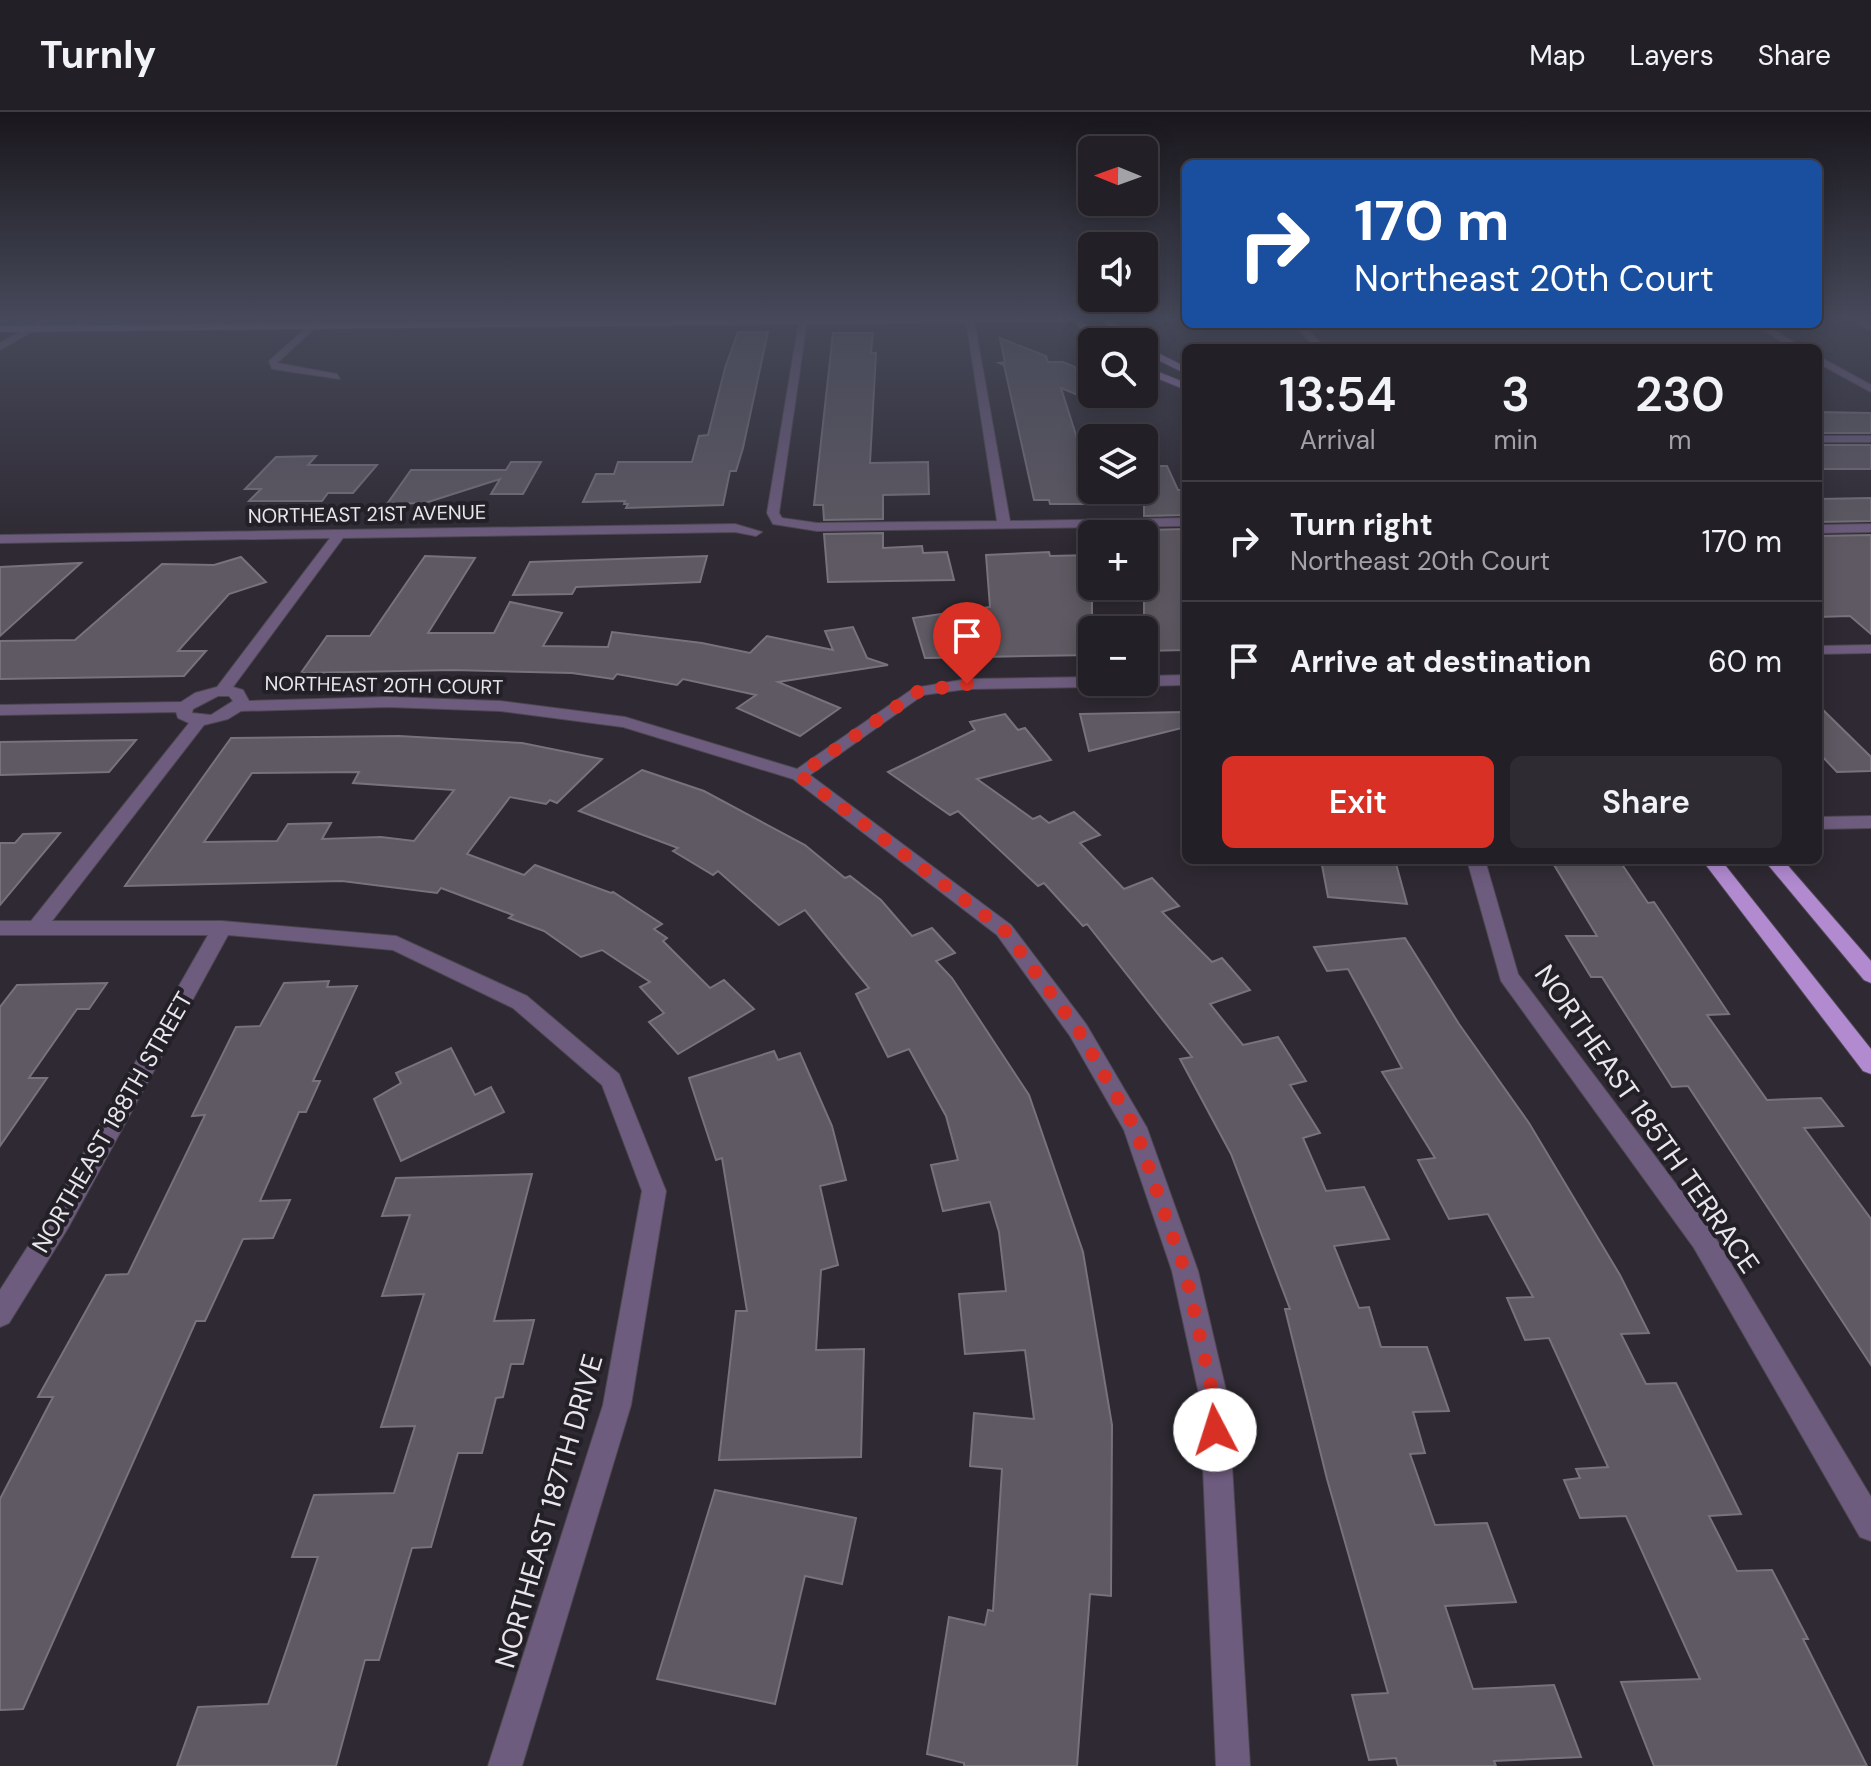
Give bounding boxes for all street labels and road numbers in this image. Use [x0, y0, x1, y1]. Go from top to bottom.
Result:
street label: NORTHEAST 21ST AVENUE [248, 499, 486, 529]
street label: NORTHEAST 20TH COURT [264, 670, 504, 700]
street label: NORTHEAST 185TH TERRACE [1526, 957, 1768, 1281]
street label: NORTHEAST 188TH STREET [25, 986, 199, 1258]
street label: NORTHEAST 187TH DRIVE [486, 1350, 612, 1672]

